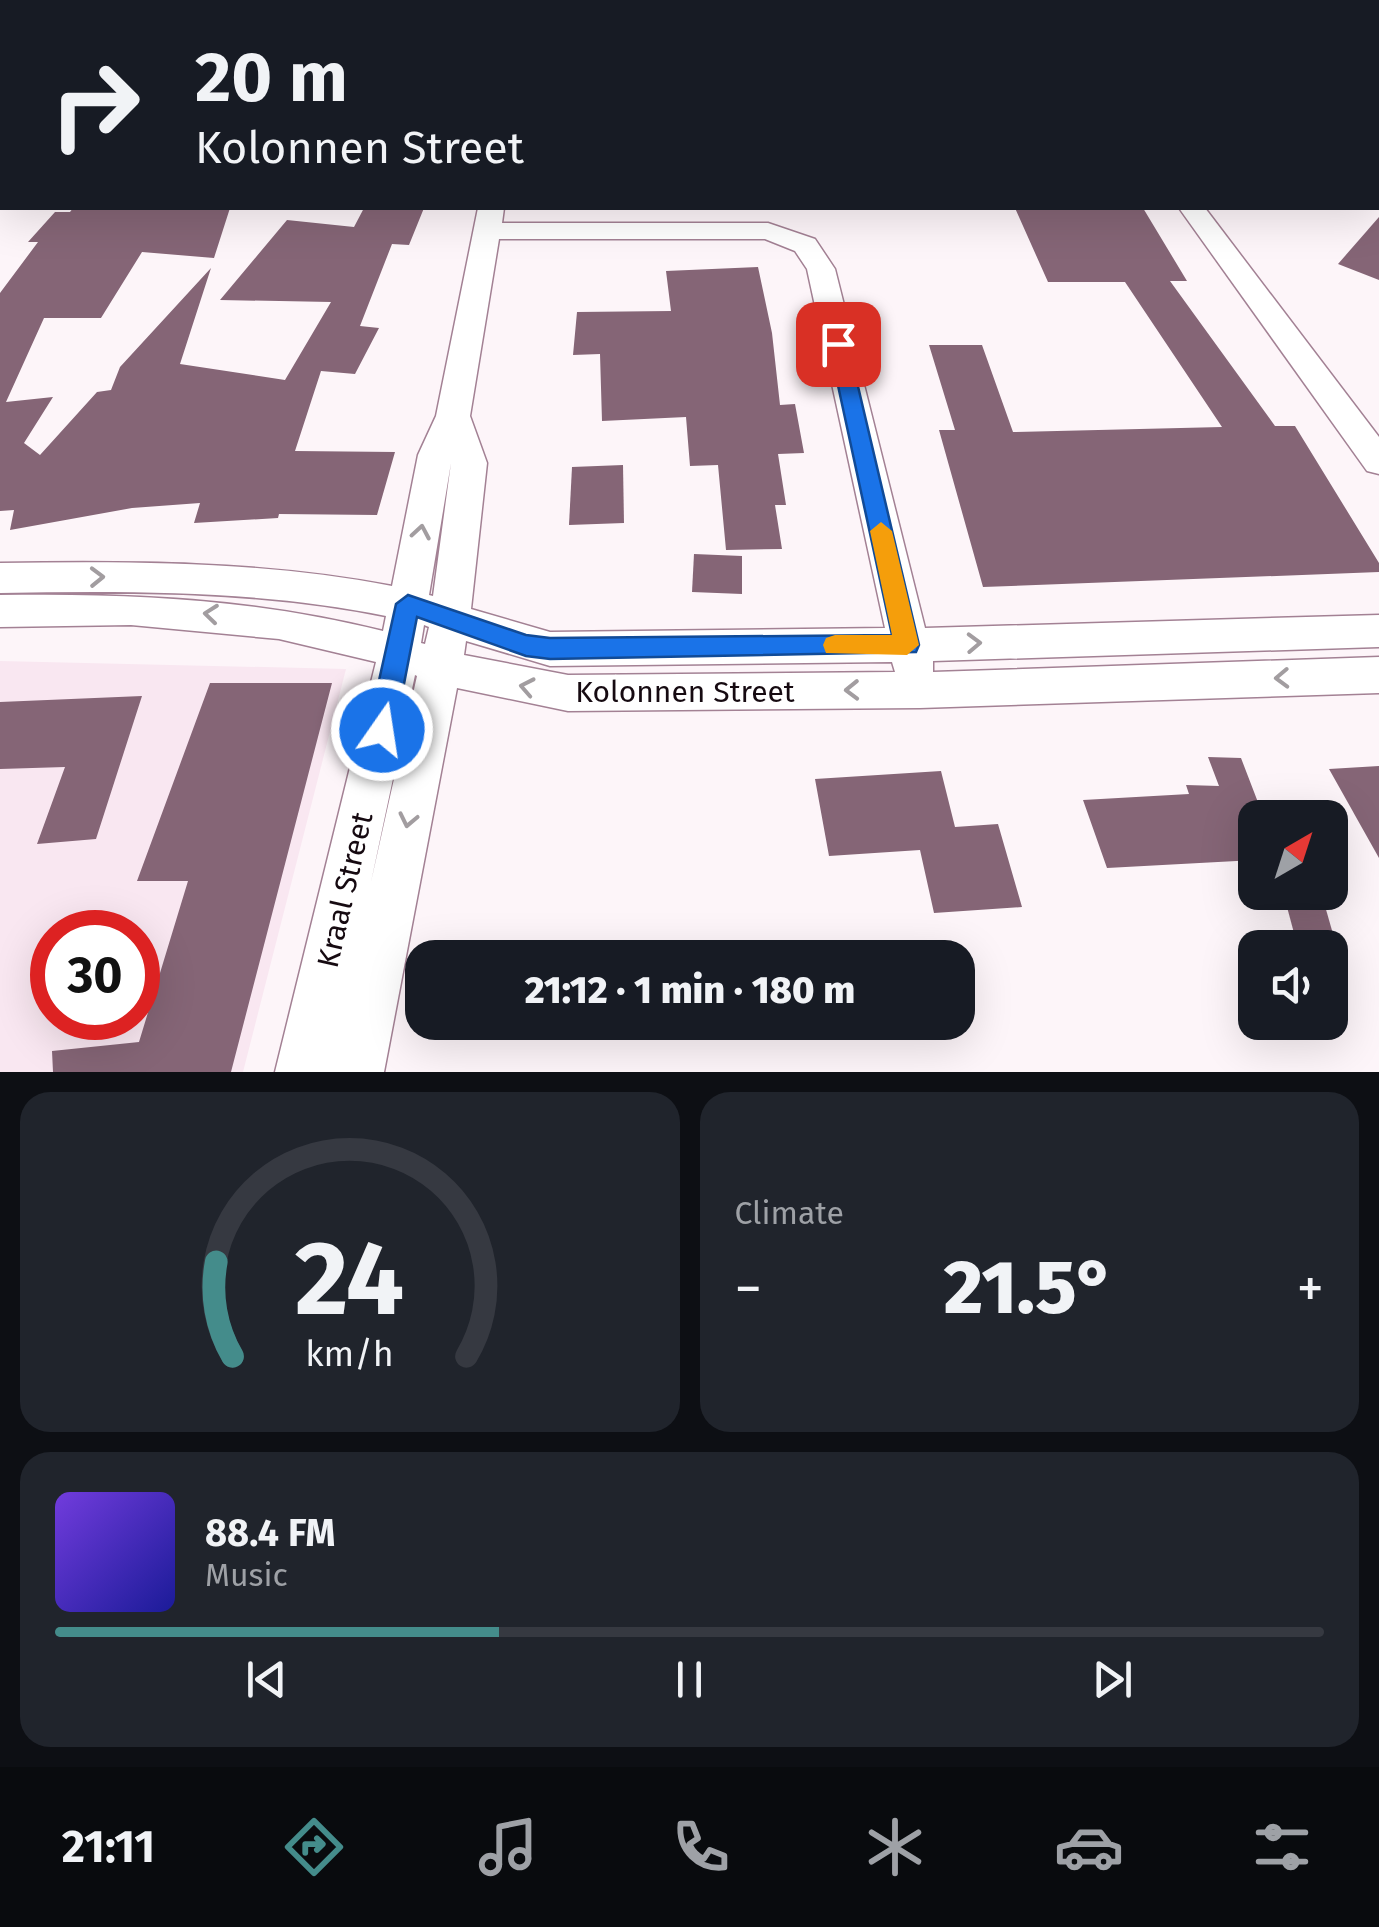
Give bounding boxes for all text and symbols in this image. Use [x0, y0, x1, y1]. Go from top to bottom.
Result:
text: 20 m [195, 36, 348, 120]
icon: right [30, 40, 160, 170]
text: Kolonnen Street [195, 121, 524, 175]
pin [796, 302, 881, 387]
icon: arrive [811, 317, 866, 372]
one-way arrow [410, 524, 431, 540]
one-way arrow [90, 566, 106, 587]
one-way arrow [203, 604, 219, 625]
one-way arrow [966, 632, 982, 653]
one-way arrow [1273, 668, 1289, 689]
street label: Kolonnen Street [575, 674, 795, 710]
position arrow [330, 678, 434, 782]
one-way arrow [519, 678, 536, 699]
one-way arrow [843, 679, 858, 701]
north arrow [1238, 800, 1348, 910]
map controls [1238, 800, 1348, 1040]
street label: Kraal Street [310, 809, 380, 971]
one-way arrow [399, 812, 420, 829]
speed limit sign: 30 [30, 910, 160, 1040]
button: sound [1238, 930, 1348, 1040]
text: 21:12 · 1 min · 180 m [525, 967, 855, 1013]
text: Climate [735, 1194, 844, 1232]
text: 24 [295, 1217, 405, 1342]
text: 21.5° [944, 1243, 1115, 1333]
text: − [735, 1256, 762, 1322]
text: + [1297, 1256, 1324, 1322]
text: km/h [306, 1333, 394, 1375]
text: 88.4 FM [205, 1510, 335, 1556]
text: Music [205, 1556, 288, 1594]
icon: previous [239, 1652, 294, 1707]
icon: pause [662, 1652, 717, 1707]
icon: next [1085, 1652, 1140, 1707]
icon: directions [279, 1812, 349, 1882]
icon: music [473, 1812, 543, 1882]
icon: phone [666, 1812, 736, 1882]
icon: climate [860, 1812, 930, 1882]
icon: car [1054, 1812, 1124, 1882]
icon: filters [1247, 1812, 1317, 1882]
text: 21:11 [62, 1820, 155, 1874]

